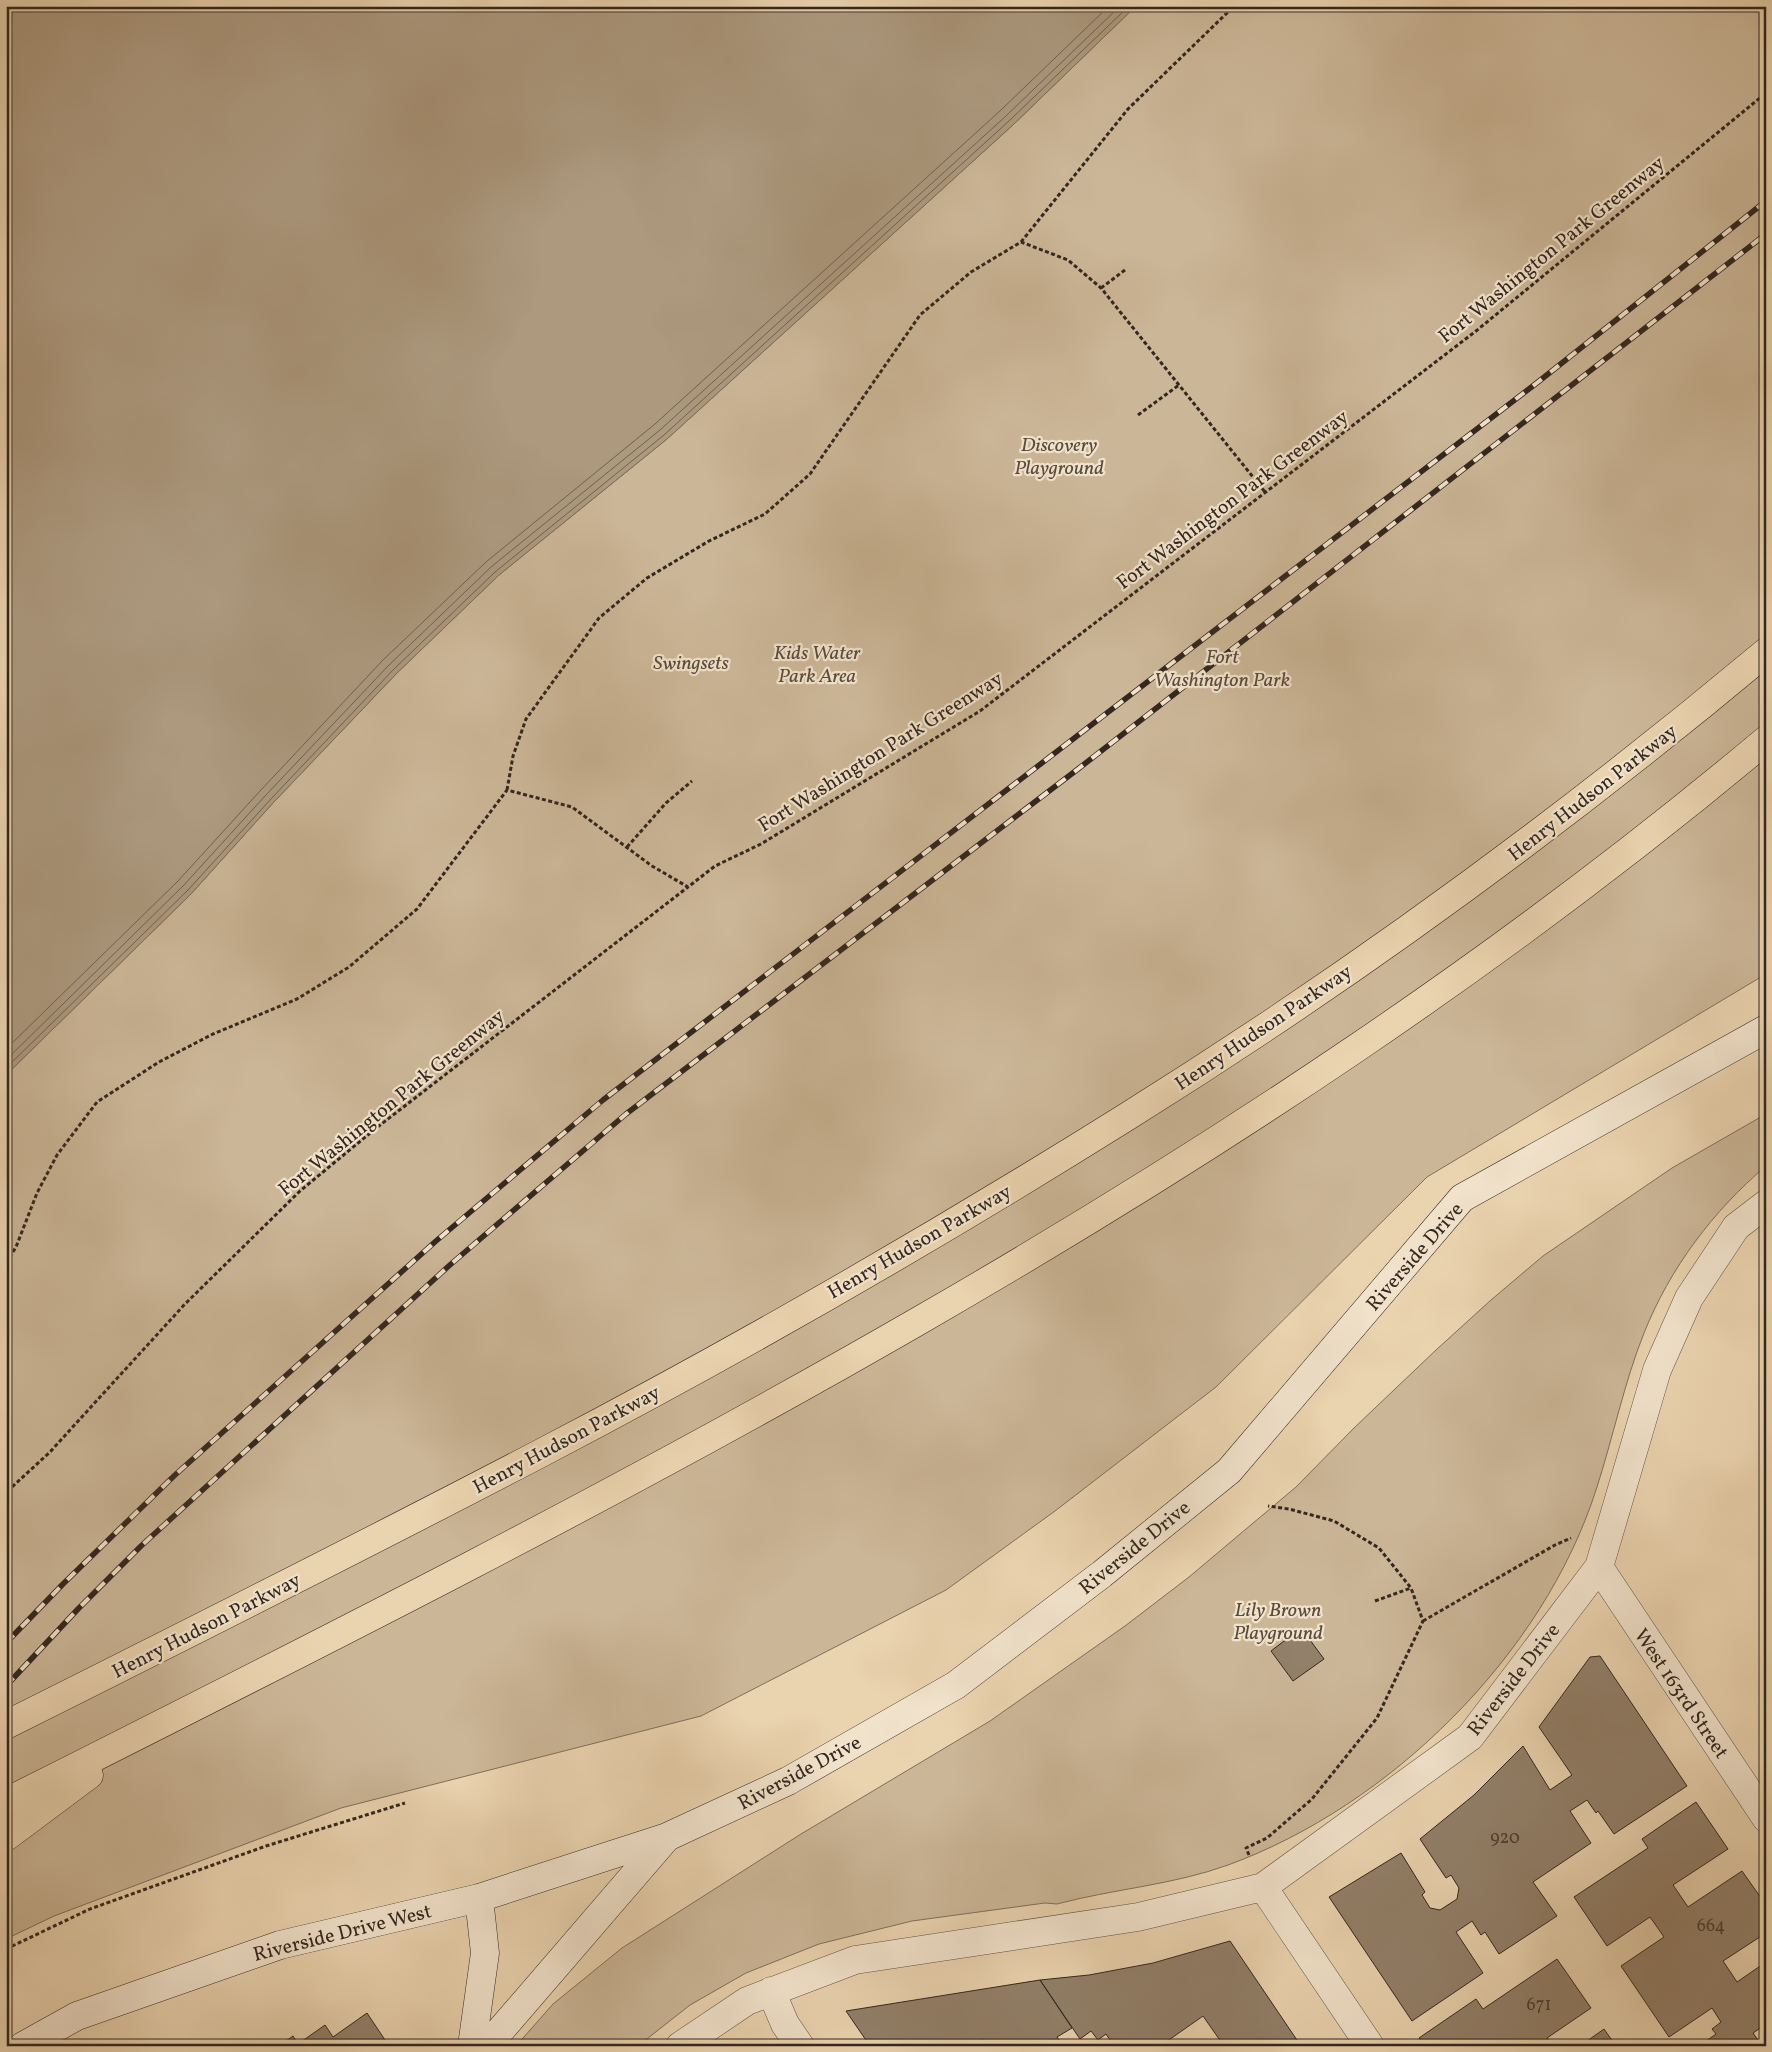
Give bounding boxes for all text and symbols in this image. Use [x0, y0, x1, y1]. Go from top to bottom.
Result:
street label: Fort Washington Park Greenway [1433, 150, 1672, 351]
street label: Fort Washington Park Greenway [1111, 404, 1355, 597]
park label: Discovery Playground [1014, 432, 1104, 483]
park label: Kids Water Park Area [774, 640, 861, 691]
park label: Fort Washington Park [1154, 644, 1290, 695]
park label: Swingsets [653, 650, 729, 678]
street label: Fort Washington Park Greenway [753, 665, 1009, 840]
street label: Henry Hudson Parkway [1503, 718, 1684, 869]
street label: Henry Hudson Parkway [1170, 959, 1358, 1099]
street label: Fort Washington Park Greenway [273, 1003, 512, 1204]
street label: Henry Hudson Parkway [823, 1178, 1017, 1307]
street label: Riverside Drive [1360, 1197, 1471, 1318]
street label: Henry Hudson Parkway [468, 1379, 666, 1502]
street label: Riverside Drive [1074, 1495, 1197, 1602]
street label: Henry Hudson Parkway [108, 1567, 306, 1687]
park label: Lily Brown Playground [1233, 1597, 1323, 1648]
street label: Riverside Drive [1462, 1618, 1568, 1742]
street label: West 163rd Street [1626, 1623, 1734, 1765]
street label: Riverside Drive [733, 1729, 867, 1818]
house number: 920 [1490, 1826, 1520, 1851]
street label: Riverside Drive West [250, 1898, 435, 1970]
house number: 664 [1697, 1914, 1725, 1939]
house number: 671 [1527, 1993, 1551, 2018]

